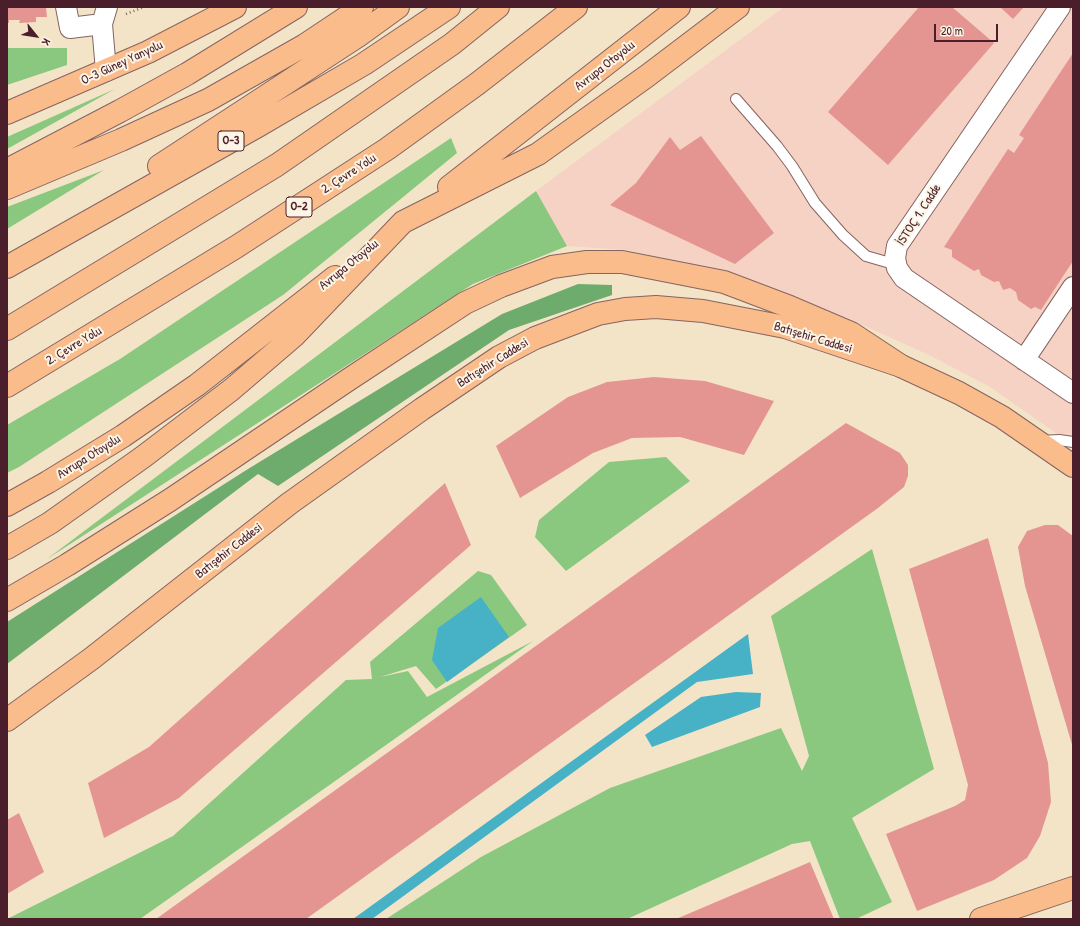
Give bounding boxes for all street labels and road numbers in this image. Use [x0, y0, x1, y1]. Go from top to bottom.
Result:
street label: O-3 Güney Yanyolu [79, 37, 165, 89]
street label: Avrupa Otoyolu [572, 38, 638, 94]
road number: O-3 [218, 131, 244, 151]
street label: 2. Çevre Yolu [319, 151, 379, 197]
street label: İSTOÇ 1. Cadde [893, 181, 945, 249]
road number: O-2 [286, 197, 312, 217]
street label: Avrupa Otoyolu [316, 236, 382, 294]
street label: Batışehir Caddesi [772, 319, 854, 357]
street label: 2. Çevre Yolu [43, 323, 105, 369]
street label: Batışehir Caddesi [454, 335, 532, 391]
street label: Avrupa Otoyolu [54, 431, 124, 483]
street label: Batışehir Caddesi [192, 520, 266, 582]

